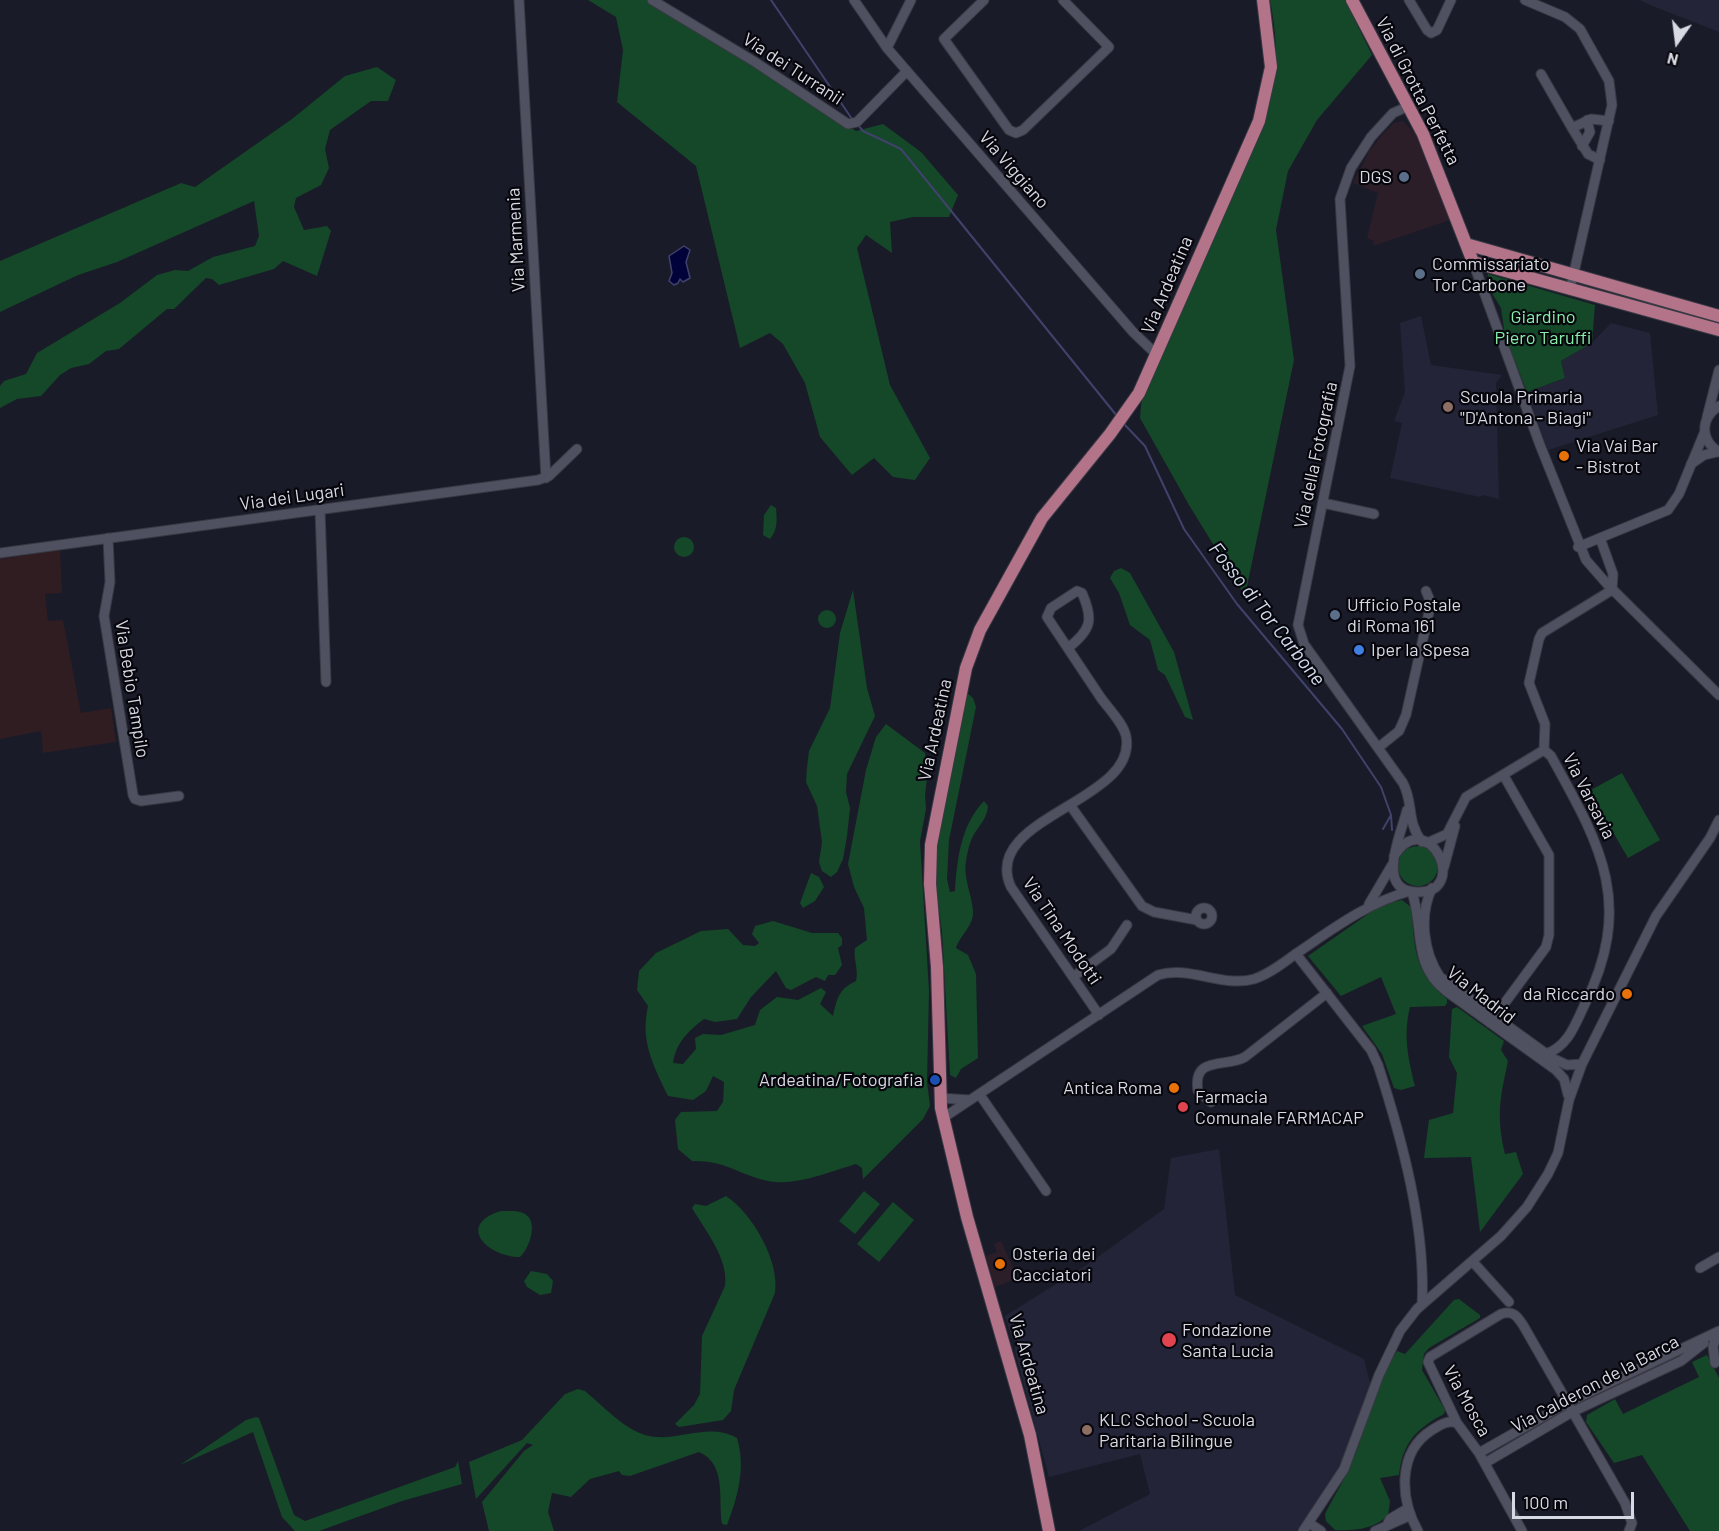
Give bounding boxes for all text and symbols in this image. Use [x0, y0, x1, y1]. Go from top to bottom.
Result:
north arrow [1647, 12, 1707, 72]
street label: Via di Grotta Perfetta [1371, 13, 1465, 169]
street label: Via dei Turranii [739, 28, 847, 110]
text: N [1665, 49, 1680, 70]
street label: Via Viggiano [974, 127, 1054, 213]
place label: DGS [1359, 166, 1392, 188]
marker: DGS [1397, 170, 1411, 184]
street label: Via Marmenia [502, 187, 530, 293]
street label: Via Ardeatina [1137, 233, 1197, 337]
place label: Commissariato Tor Carbone [1432, 253, 1550, 296]
marker: Commissariato Tor Carbone [1413, 267, 1427, 281]
park label: Giardino Piero Taruffi [1495, 306, 1591, 348]
street label: Via della Fotografia [1290, 380, 1342, 530]
place label: Scuola Primaria "D'Antona - Biagi" [1460, 386, 1591, 428]
marker: Scuola Primaria "D'Antona - Biagi" [1441, 400, 1455, 414]
place label: Via Vai Bar - Bistrot [1576, 435, 1658, 478]
marker: Via Vai Bar - Bistrot [1557, 449, 1571, 463]
street label: Via dei Lugari [238, 479, 346, 515]
water label: Fosso di Tor Carbone [1204, 538, 1330, 690]
place label: Ufficio Postale di Roma 161 [1347, 594, 1461, 636]
marker: Ufficio Postale di Roma 161 [1328, 608, 1342, 622]
street label: Via Bebio Tampilo [110, 619, 154, 759]
place label: Iper la Spesa [1371, 639, 1470, 661]
marker: Iper la Spesa [1352, 643, 1366, 657]
street label: Via Ardeatina [914, 677, 956, 783]
street label: Via Varsavia [1558, 749, 1620, 843]
street label: Via Tina Modotti [1018, 873, 1106, 989]
street label: Via Madrid [1442, 962, 1520, 1028]
place label: da Riccardo [1523, 983, 1615, 1005]
marker: da Riccardo [1620, 987, 1634, 1001]
place label: Ardeatina/Fotografia [759, 1069, 923, 1091]
marker: Ardeatina/Fotografia [928, 1073, 942, 1087]
place label: Antica Roma [1063, 1077, 1162, 1099]
marker: Antica Roma [1167, 1081, 1181, 1095]
place label: Farmacia Comunale FARMACAP [1195, 1086, 1364, 1128]
marker: Farmacia Comunale FARMACAP [1176, 1100, 1190, 1114]
place label: Osteria dei Cacciatori [1012, 1243, 1096, 1286]
marker: Osteria dei Cacciatori [993, 1257, 1007, 1271]
street label: Via Ardeatina [1004, 1311, 1054, 1417]
place label: Fondazione Santa Lucia [1182, 1319, 1274, 1362]
marker: Fondazione Santa Lucia [1160, 1331, 1178, 1349]
street label: Via Calderon de la Barca [1508, 1331, 1682, 1437]
street label: Via Mosca [1439, 1362, 1495, 1440]
place label: KLC School - Scuola Paritaria Bilingue [1099, 1409, 1255, 1452]
marker: KLC School - Scuola Paritaria Bilingue [1080, 1423, 1094, 1437]
scale bar [1515, 1480, 1636, 1518]
text: 100 m [1523, 1491, 1568, 1513]

